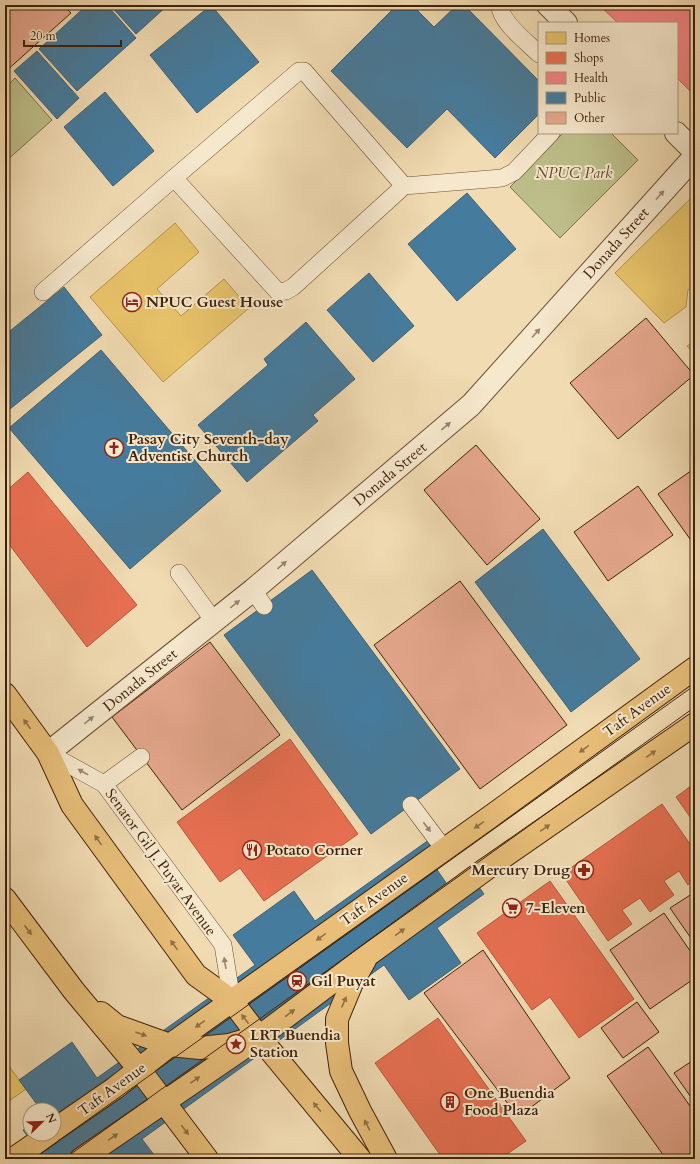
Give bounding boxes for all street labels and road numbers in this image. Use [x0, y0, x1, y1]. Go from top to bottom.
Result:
street label: Donada Street [578, 203, 654, 283]
street label: Donada Street [349, 437, 431, 511]
street label: Donada Street [99, 644, 181, 716]
street label: Taft Avenue [599, 678, 675, 741]
street label: Senator Gil J. Puyat Avenue [101, 784, 221, 940]
street label: Taft Avenue [336, 867, 412, 930]
street label: Taft Avenue [74, 1057, 150, 1120]

